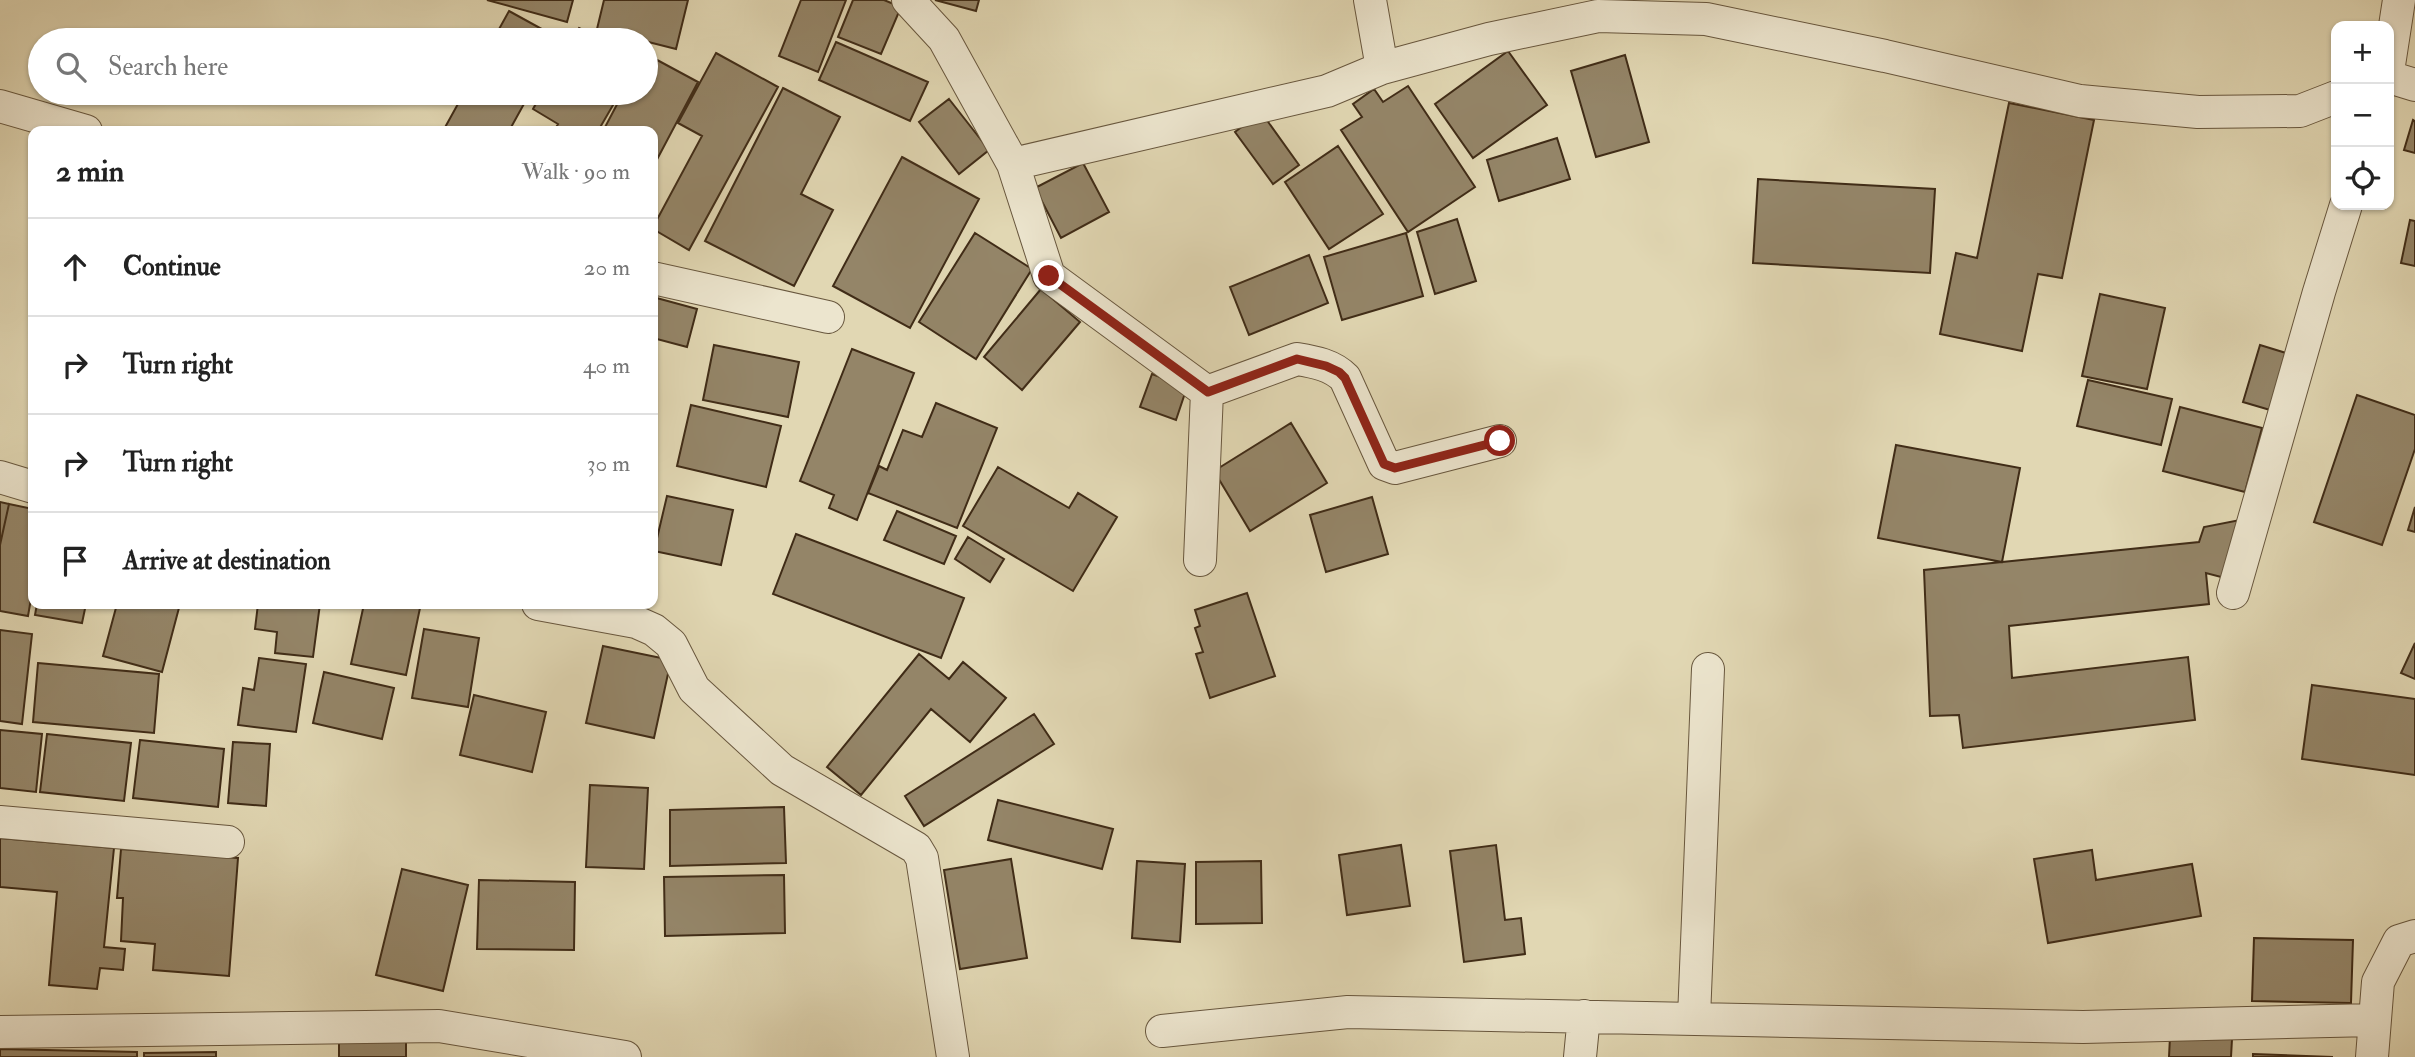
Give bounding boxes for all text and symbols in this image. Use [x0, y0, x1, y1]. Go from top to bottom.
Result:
map controls [2331, 21, 2394, 210]
button: + [2331, 21, 2394, 84]
search box [28, 28, 658, 105]
icon: search [52, 48, 90, 86]
text: Search here [108, 51, 228, 83]
button: − [2331, 84, 2394, 147]
button: locate [2331, 147, 2394, 210]
text: 2 min [56, 153, 124, 190]
text: Walk · 90 m [522, 157, 630, 186]
icon: ahead [56, 248, 94, 286]
text: Continue [123, 251, 221, 283]
text: 20 m [584, 253, 630, 282]
route end [1033, 260, 1064, 291]
icon: right [56, 346, 94, 384]
text: Turn right [123, 349, 233, 381]
text: 40 m [583, 351, 630, 380]
route start [1484, 425, 1515, 456]
icon: right [56, 444, 94, 482]
text: Turn right [123, 447, 233, 479]
text: 30 m [587, 449, 630, 478]
icon: arrive [56, 542, 94, 580]
text: Arrive at destination [123, 545, 331, 577]

